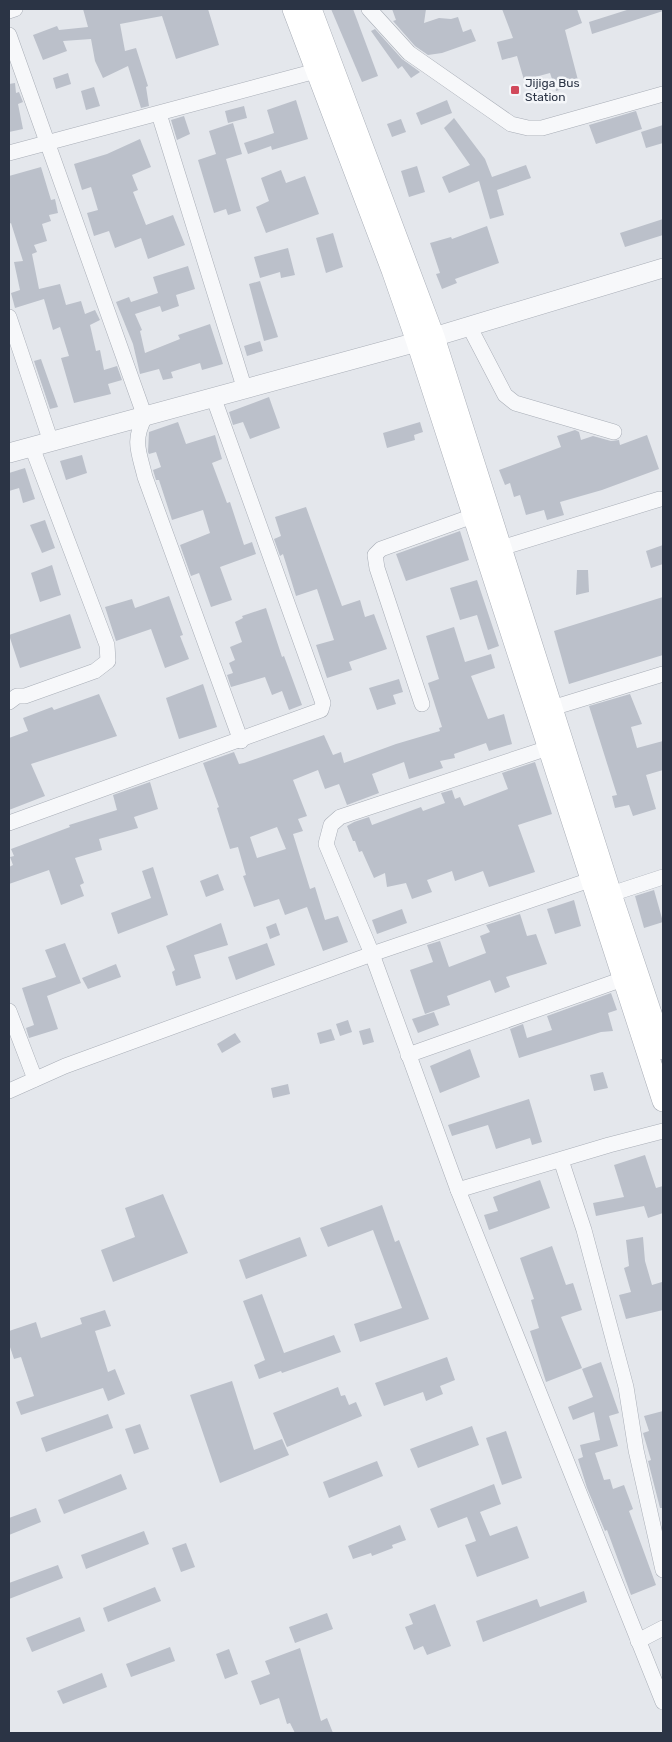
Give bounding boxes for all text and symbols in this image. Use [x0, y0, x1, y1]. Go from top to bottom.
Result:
place label: Jijiga Bus Station [525, 76, 580, 104]
marker: Jijiga Bus Station [509, 84, 521, 96]

